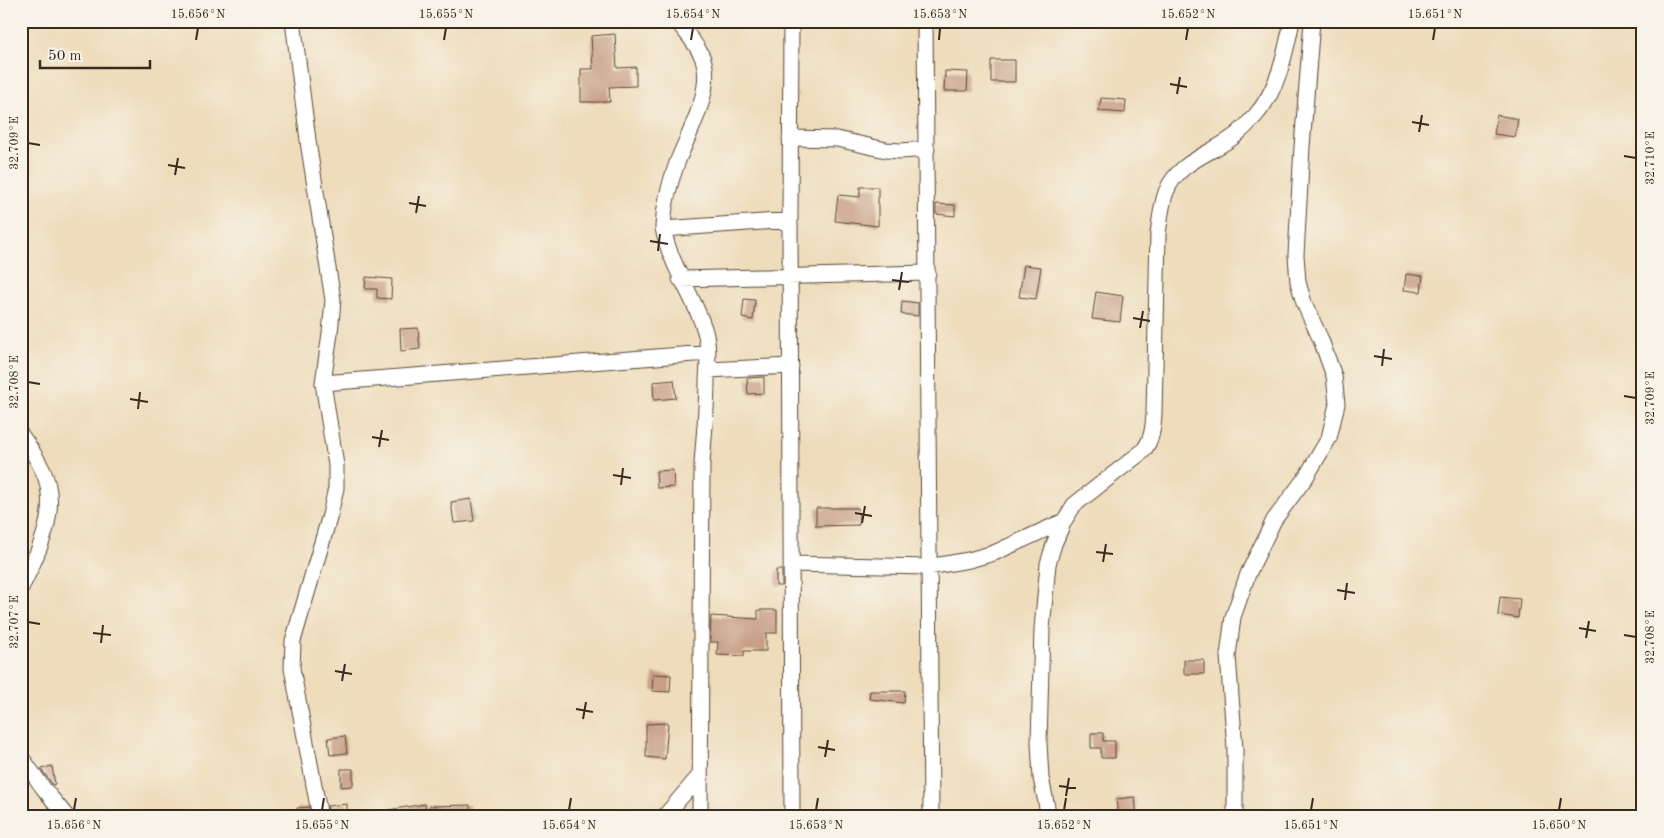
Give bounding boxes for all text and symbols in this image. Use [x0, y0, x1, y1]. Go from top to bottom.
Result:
text: 15.656°N [171, 8, 225, 21]
text: 15.655°N [419, 8, 473, 21]
text: 15.654°N [666, 8, 720, 21]
text: 15.653°N [913, 8, 967, 21]
text: 15.652°N [1161, 8, 1215, 21]
text: 15.651°N [1408, 8, 1462, 21]
scale bar [40, 38, 150, 70]
text: 50 m [48, 49, 82, 64]
text: 32.709°E [9, 116, 21, 170]
text: 32.710°E [1645, 131, 1657, 185]
text: 32.708°E [9, 355, 21, 409]
text: 32.709°E [1645, 371, 1657, 425]
text: 32.707°E [9, 595, 21, 649]
text: 32.708°E [1645, 610, 1657, 664]
text: 15.656°N [47, 819, 101, 832]
text: 15.655°N [295, 819, 349, 832]
text: 15.654°N [542, 819, 596, 832]
text: 15.653°N [789, 819, 843, 832]
text: 15.652°N [1037, 819, 1091, 832]
text: 15.651°N [1284, 819, 1338, 832]
text: 15.650°N [1532, 819, 1586, 832]

